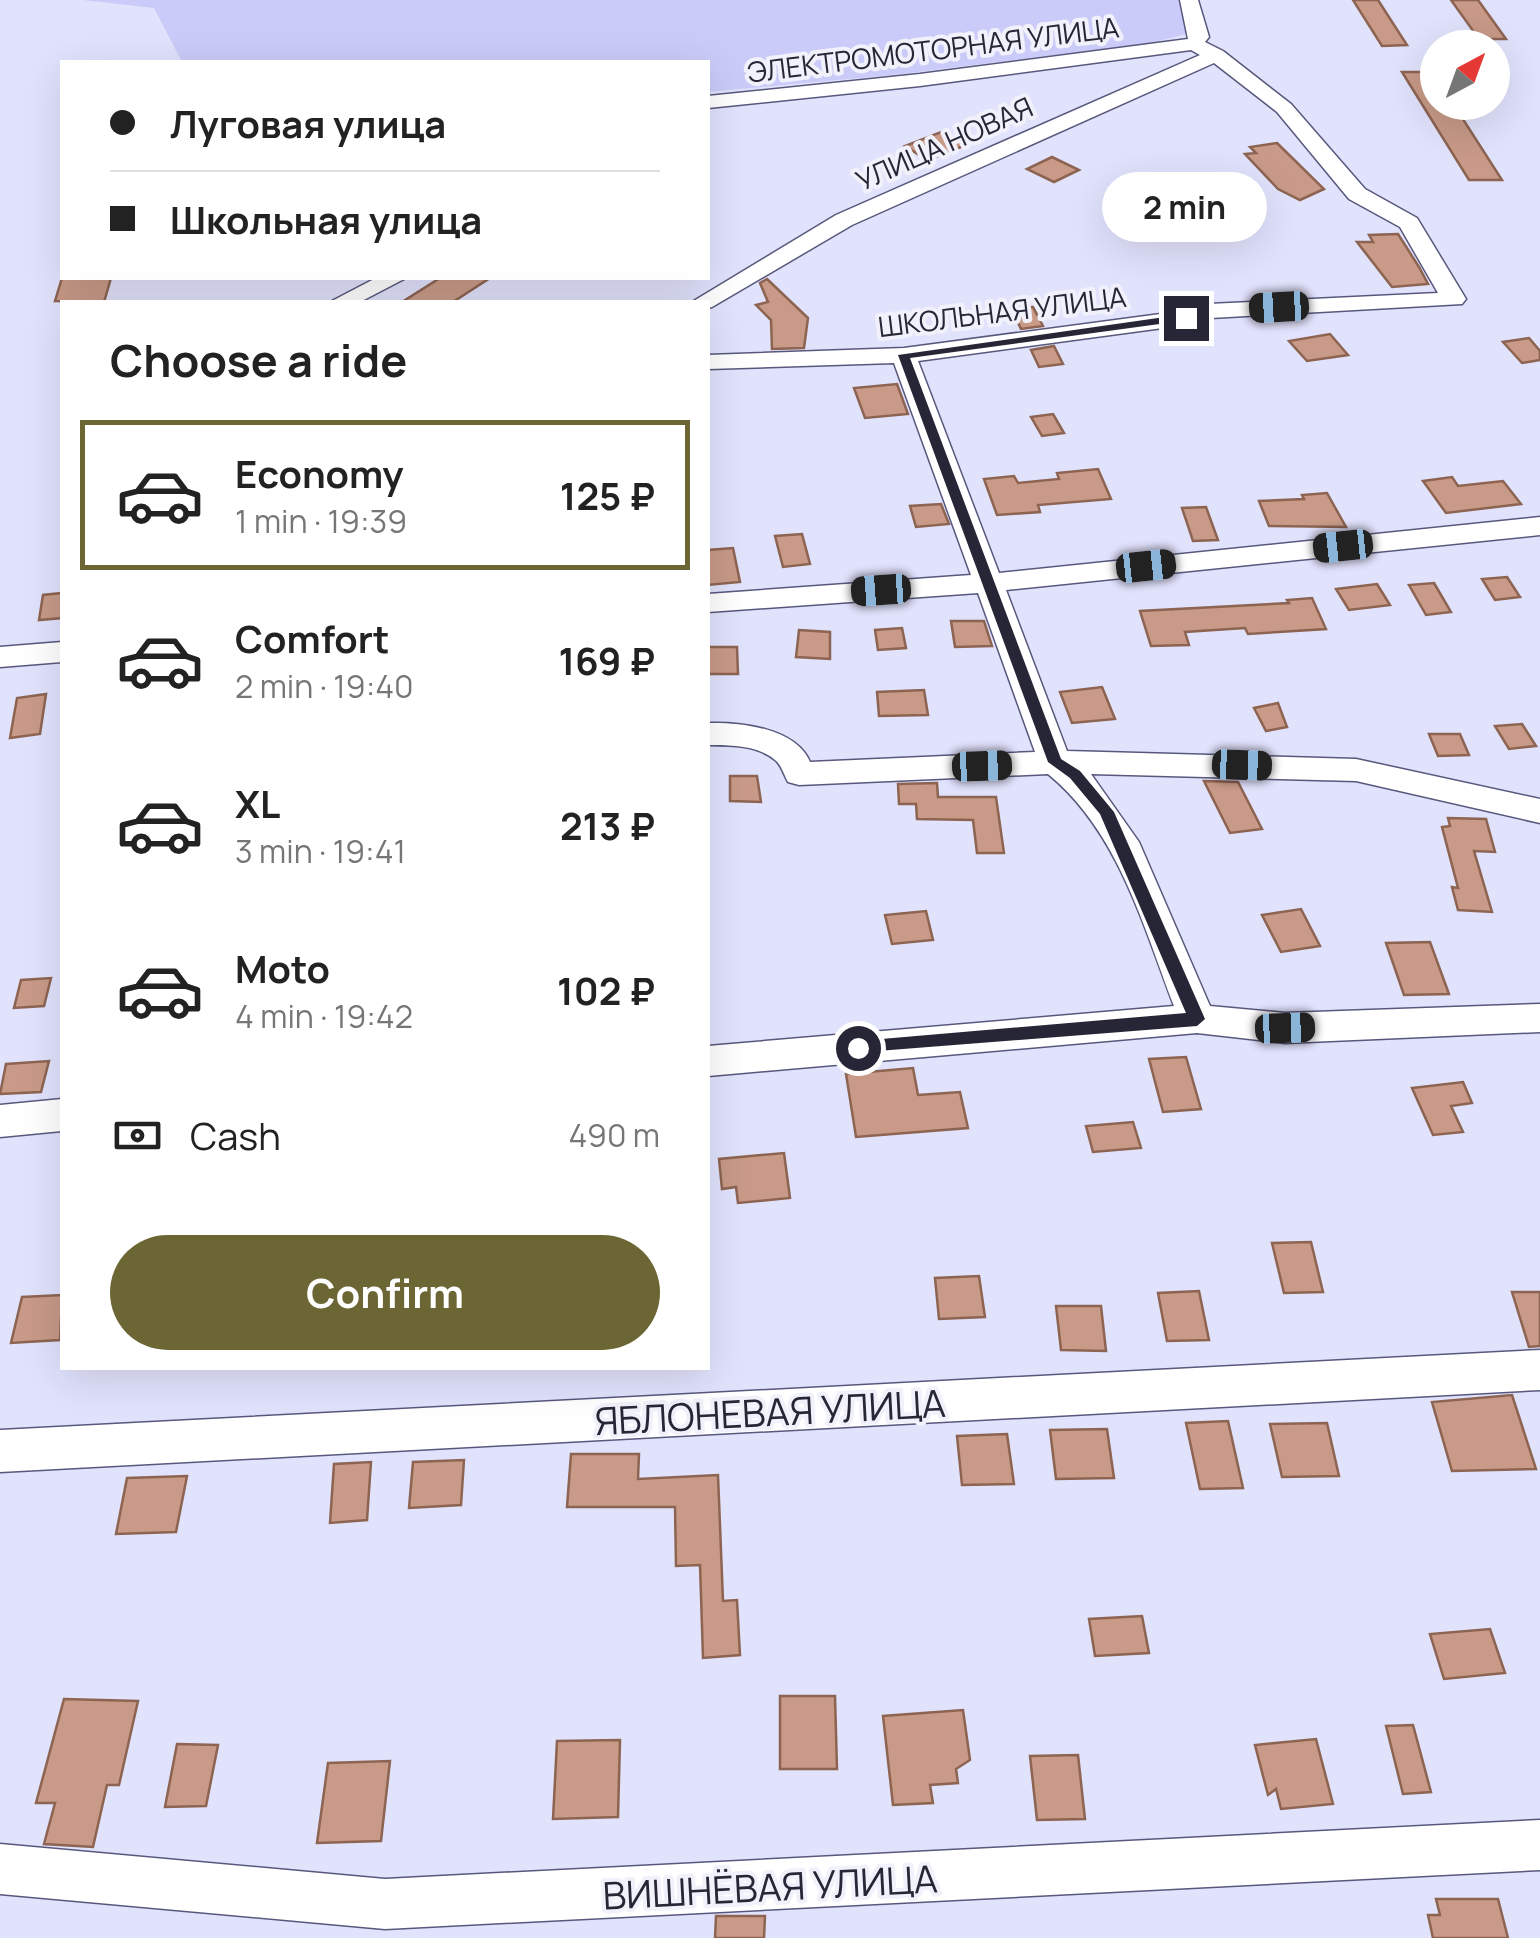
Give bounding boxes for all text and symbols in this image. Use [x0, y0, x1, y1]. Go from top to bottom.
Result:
street label: ЭЛЕКТРОМОТОРНАЯ УЛИЦА [745, 7, 1121, 91]
north arrow [1420, 30, 1510, 120]
map controls [1420, 30, 1510, 120]
street label: УЛИЦА НОВАЯ [850, 87, 1038, 199]
text: Луговая улица [170, 97, 446, 149]
callout: 2 min [1104, 173, 1268, 243]
text: 2 min [1143, 185, 1226, 229]
text: Школьная улица [170, 193, 482, 245]
street label: ШКОЛЬНАЯ УЛИЦА [876, 277, 1128, 345]
car [1248, 290, 1310, 324]
route end [1164, 296, 1209, 341]
text: Choose a ride [110, 329, 407, 391]
text: Economy [235, 447, 404, 499]
icon: car [115, 450, 205, 540]
text: 125 ₽ [560, 469, 655, 521]
text: 1 min · 19:39 [235, 499, 407, 543]
car [1312, 528, 1374, 564]
car [1115, 548, 1177, 584]
car [850, 573, 912, 607]
text: Comfort [235, 612, 389, 664]
icon: car [115, 615, 205, 705]
text: 169 ₽ [558, 634, 655, 686]
text: 2 min · 19:40 [235, 664, 414, 708]
car [1211, 749, 1273, 781]
car [951, 750, 1013, 782]
text: XL [235, 777, 280, 829]
icon: car [115, 780, 205, 870]
text: 213 ₽ [560, 799, 655, 851]
text: 3 min · 19:41 [235, 829, 406, 873]
text: Moto [235, 942, 330, 994]
icon: car [115, 945, 205, 1035]
text: 102 ₽ [557, 964, 655, 1016]
text: 4 min · 19:42 [235, 994, 413, 1038]
car [1254, 1012, 1316, 1044]
route start [836, 1026, 881, 1071]
icon: cash [110, 1108, 165, 1163]
text: Cash [190, 1109, 281, 1161]
text: 490 m [569, 1113, 660, 1157]
button: Confirm [110, 1235, 660, 1350]
street label: ЯБЛОНЕВАЯ УЛИЦА [593, 1376, 947, 1446]
street label: ВИШНЁВАЯ УЛИЦА [601, 1851, 939, 1921]

